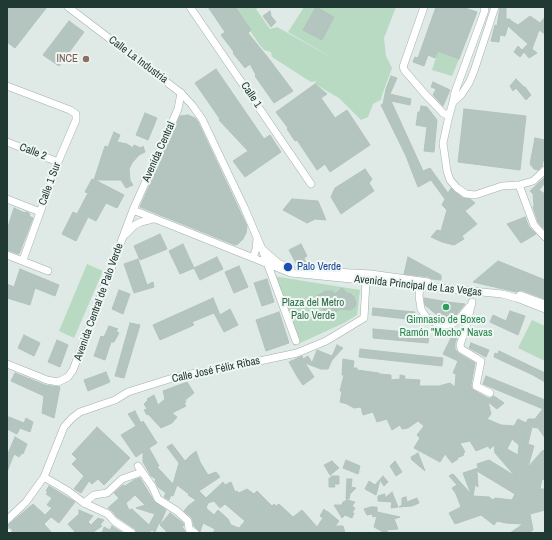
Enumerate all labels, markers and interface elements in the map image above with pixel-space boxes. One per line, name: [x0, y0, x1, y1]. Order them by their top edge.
street label: Calle La Industria: [106, 33, 170, 87]
place label: INCE: [56, 52, 78, 66]
marker: INCE: [81, 54, 91, 64]
street label: Calle 1: [238, 80, 264, 110]
street label: Avenida Central: [140, 120, 178, 184]
street label: Calle 2: [18, 141, 48, 163]
street label: Calle 1 Sur: [36, 161, 64, 207]
street label: Avenida Central de Palo Verde: [72, 242, 126, 362]
place label: Palo Verde: [297, 260, 341, 274]
marker: Palo Verde: [282, 261, 294, 273]
street label: Avenida Principal de Las Vegas: [354, 273, 482, 299]
park label: Plaza del Metro Palo Verde: [282, 296, 344, 322]
marker: Gimnasio de Boxeo Ramón "Mocho" Navas: [441, 302, 451, 312]
place label: Gimnasio de Boxeo Ramón "Mocho" Navas: [399, 313, 493, 339]
street label: Calle José Félix Ribas: [171, 354, 261, 386]

